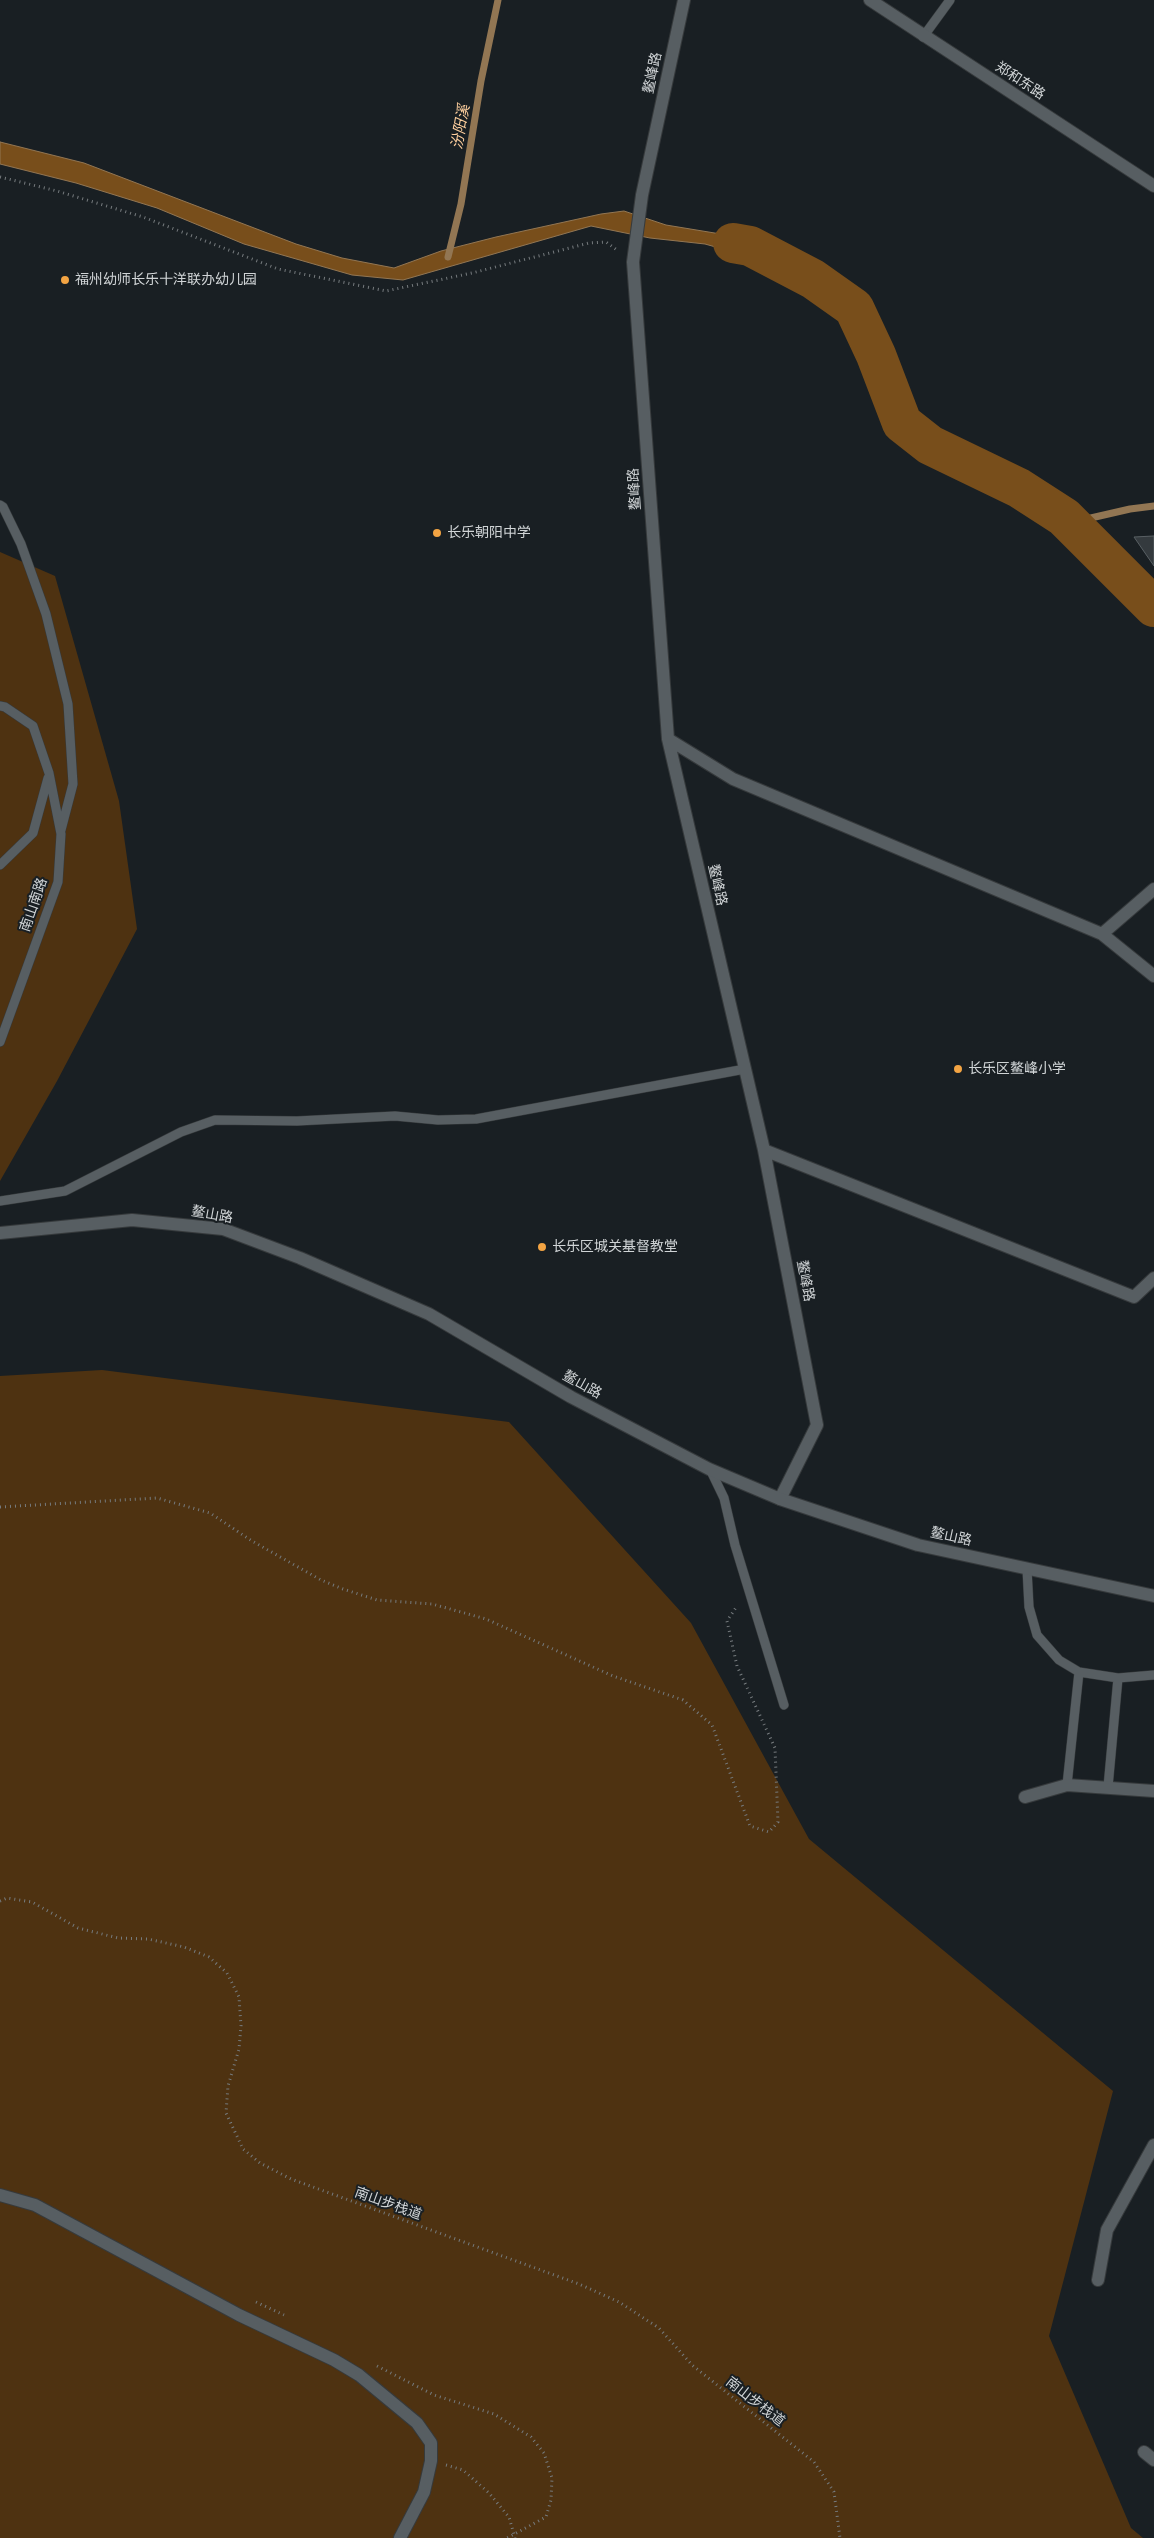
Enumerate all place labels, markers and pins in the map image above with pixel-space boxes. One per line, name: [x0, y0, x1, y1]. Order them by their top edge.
place label: 福州幼师长乐十洋联办幼儿园: [75, 272, 257, 288]
marker: 福州幼师长乐十洋联办幼儿园: [59, 274, 71, 286]
place label: 长乐朝阳中学: [447, 525, 531, 541]
marker: 长乐朝阳中学: [431, 527, 443, 539]
place label: 长乐区鳌峰小学: [968, 1061, 1066, 1077]
marker: 长乐区鳌峰小学: [952, 1063, 964, 1075]
place label: 长乐区城关基督教堂: [552, 1239, 678, 1255]
marker: 长乐区城关基督教堂: [536, 1241, 548, 1253]

